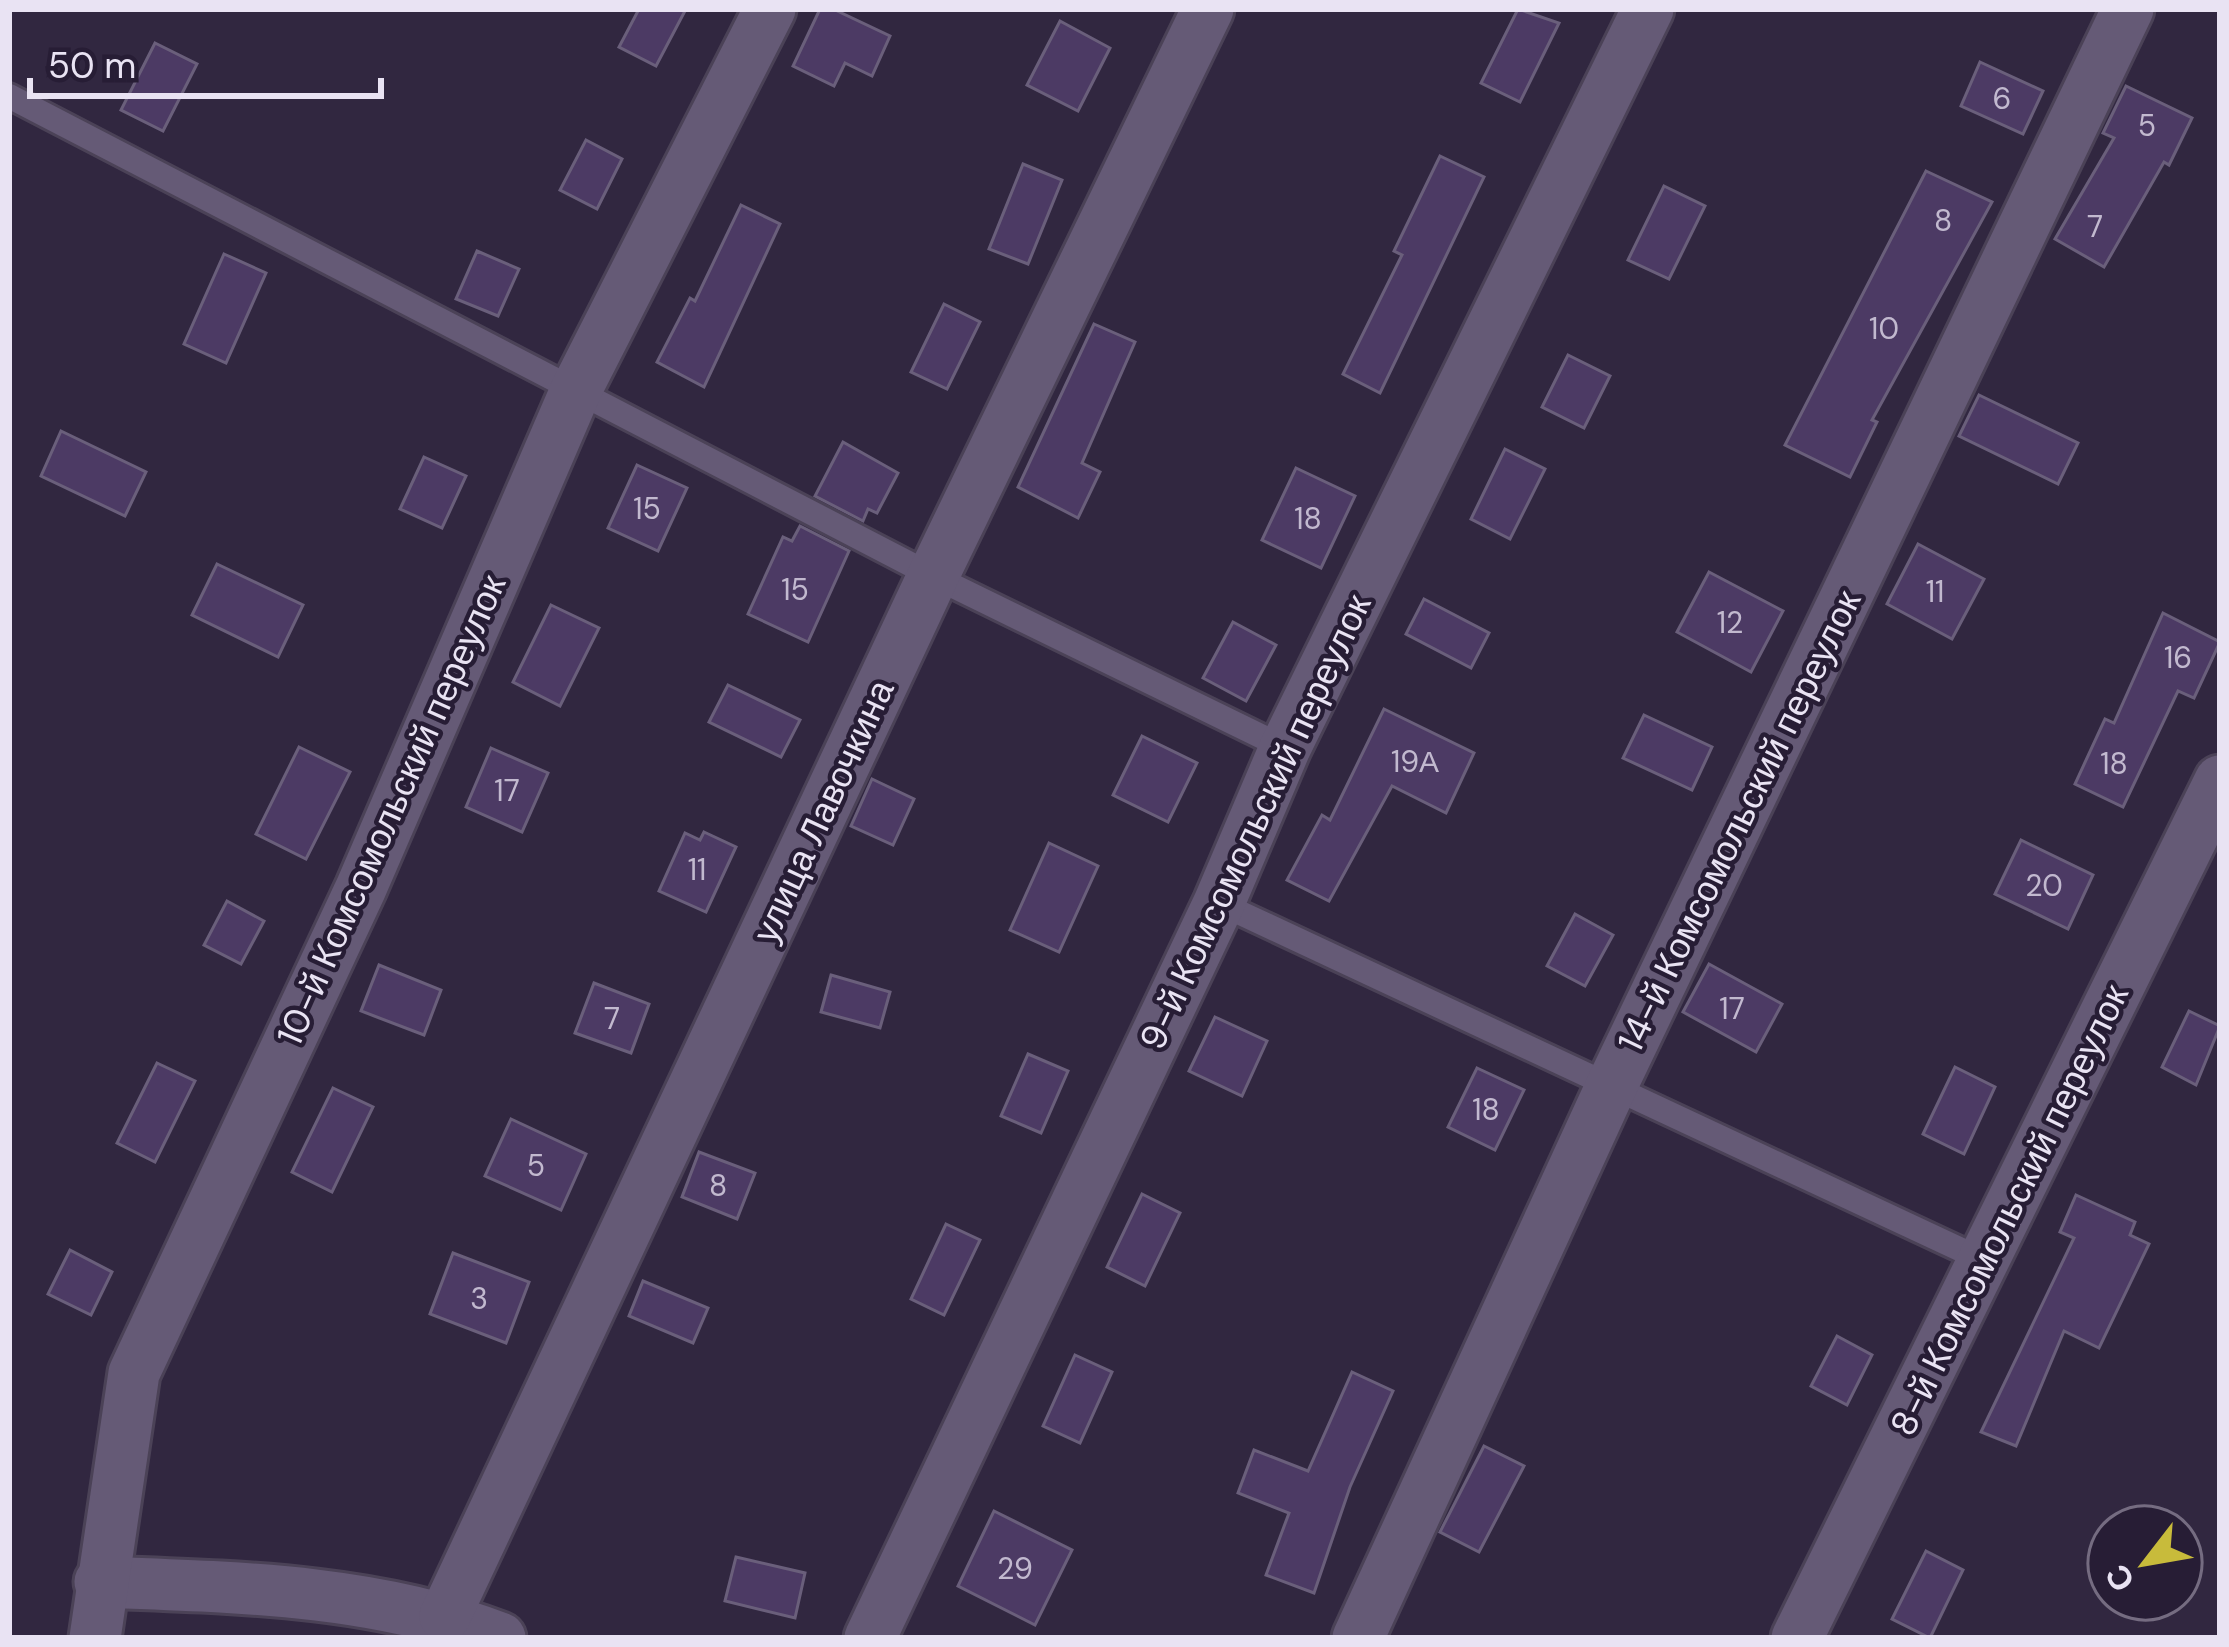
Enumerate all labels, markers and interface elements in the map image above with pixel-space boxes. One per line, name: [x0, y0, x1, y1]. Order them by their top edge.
scale bar: [30, 24, 381, 98]
text: 50 m: [48, 42, 136, 89]
house number: 6: [1993, 79, 2011, 118]
house number: 5: [2138, 106, 2156, 145]
house number: 8: [1934, 201, 1952, 240]
house number: 7: [2087, 207, 2103, 246]
house number: 10: [1869, 309, 1899, 348]
house number: 15: [633, 489, 661, 528]
house number: 18: [1294, 499, 1322, 538]
street label: 10-й Комсомольский переулок: [266, 567, 516, 1053]
house number: 15: [781, 570, 809, 609]
house number: 11: [1926, 572, 1944, 611]
street label: 14-й Комсомольский переулок: [1607, 583, 1871, 1059]
street label: 9-й Комсомольский переулок: [1129, 587, 1381, 1057]
house number: 12: [1717, 603, 1743, 642]
house number: 16: [2164, 638, 2192, 677]
street label: улица Лавочкина: [742, 671, 905, 950]
house number: 19А: [1391, 742, 1439, 781]
house number: 18: [2100, 744, 2128, 783]
house number: 17: [494, 771, 520, 810]
house number: 11: [688, 850, 706, 889]
house number: 20: [2025, 866, 2063, 905]
street label: 8-й Комсомольский переулок: [1879, 977, 2139, 1443]
house number: 17: [1719, 989, 1745, 1028]
house number: 7: [604, 999, 620, 1038]
house number: 18: [1472, 1090, 1500, 1129]
house number: 5: [527, 1146, 545, 1185]
house number: 8: [709, 1166, 727, 1205]
house number: 3: [470, 1279, 488, 1318]
north arrow: [2085, 1503, 2205, 1623]
house number: 29: [997, 1549, 1033, 1588]
text: С: [2095, 1557, 2144, 1599]

